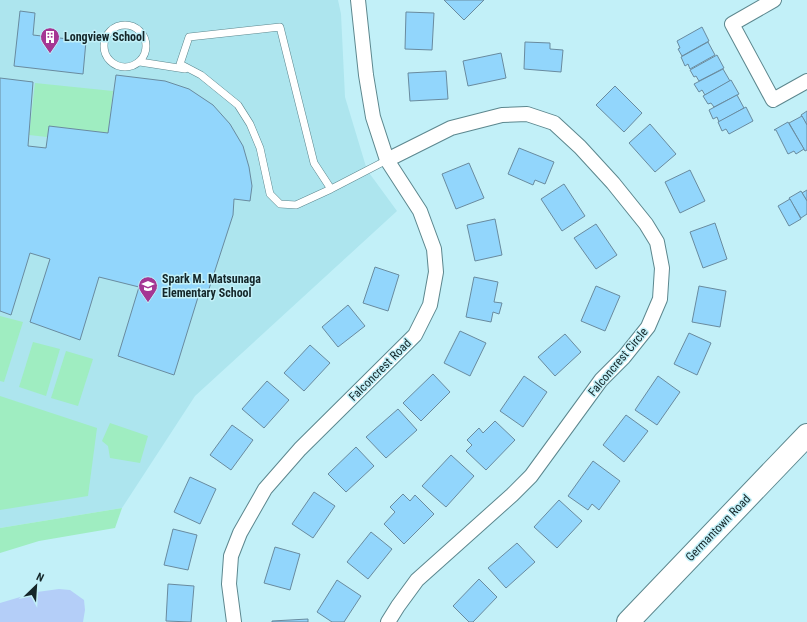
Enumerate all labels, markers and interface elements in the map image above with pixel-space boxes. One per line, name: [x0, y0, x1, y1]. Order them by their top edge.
building icon: Longview School: [39, 26, 61, 54]
place label: Longview School: [64, 30, 145, 44]
place label: Spark M. Matsunaga Elementary School: [162, 272, 261, 300]
school or university icon: Spark M. Matsunaga Elementary School: [137, 275, 159, 303]
street label: Falconcrest Circle: [585, 325, 651, 399]
street label: Falconcrest Road: [346, 336, 414, 404]
street label: Germantown Road: [683, 492, 753, 564]
north arrow: [16, 566, 56, 606]
text: N: [34, 570, 46, 585]

